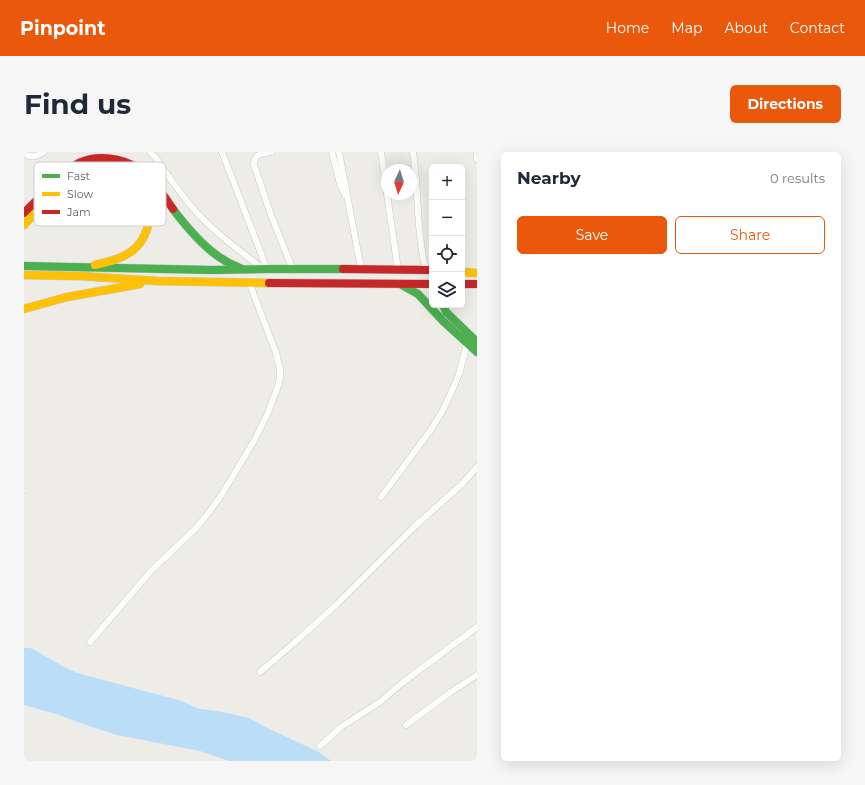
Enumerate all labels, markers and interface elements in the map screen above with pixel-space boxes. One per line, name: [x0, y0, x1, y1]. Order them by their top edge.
text: Pinpoint: [20, 17, 105, 40]
text: Home: [606, 19, 649, 37]
text: Map: [671, 19, 702, 37]
text: About: [724, 19, 768, 37]
text: Contact: [790, 19, 845, 37]
button: Directions: [730, 85, 841, 123]
text: Find us: [24, 87, 131, 121]
legend: [34, 162, 166, 226]
north arrow: [381, 164, 417, 200]
map controls: [429, 164, 465, 308]
button: +: [429, 164, 465, 200]
text: Nearby: [517, 168, 581, 188]
text: Fast: [67, 169, 91, 183]
text: 0 results: [770, 170, 825, 186]
text: Slow: [67, 187, 93, 201]
button: −: [429, 200, 465, 236]
text: Jam: [66, 205, 91, 219]
button: Save: [517, 216, 667, 254]
button: Share: [675, 216, 825, 254]
button: locate: [429, 236, 465, 272]
button: layers: [429, 272, 465, 308]

